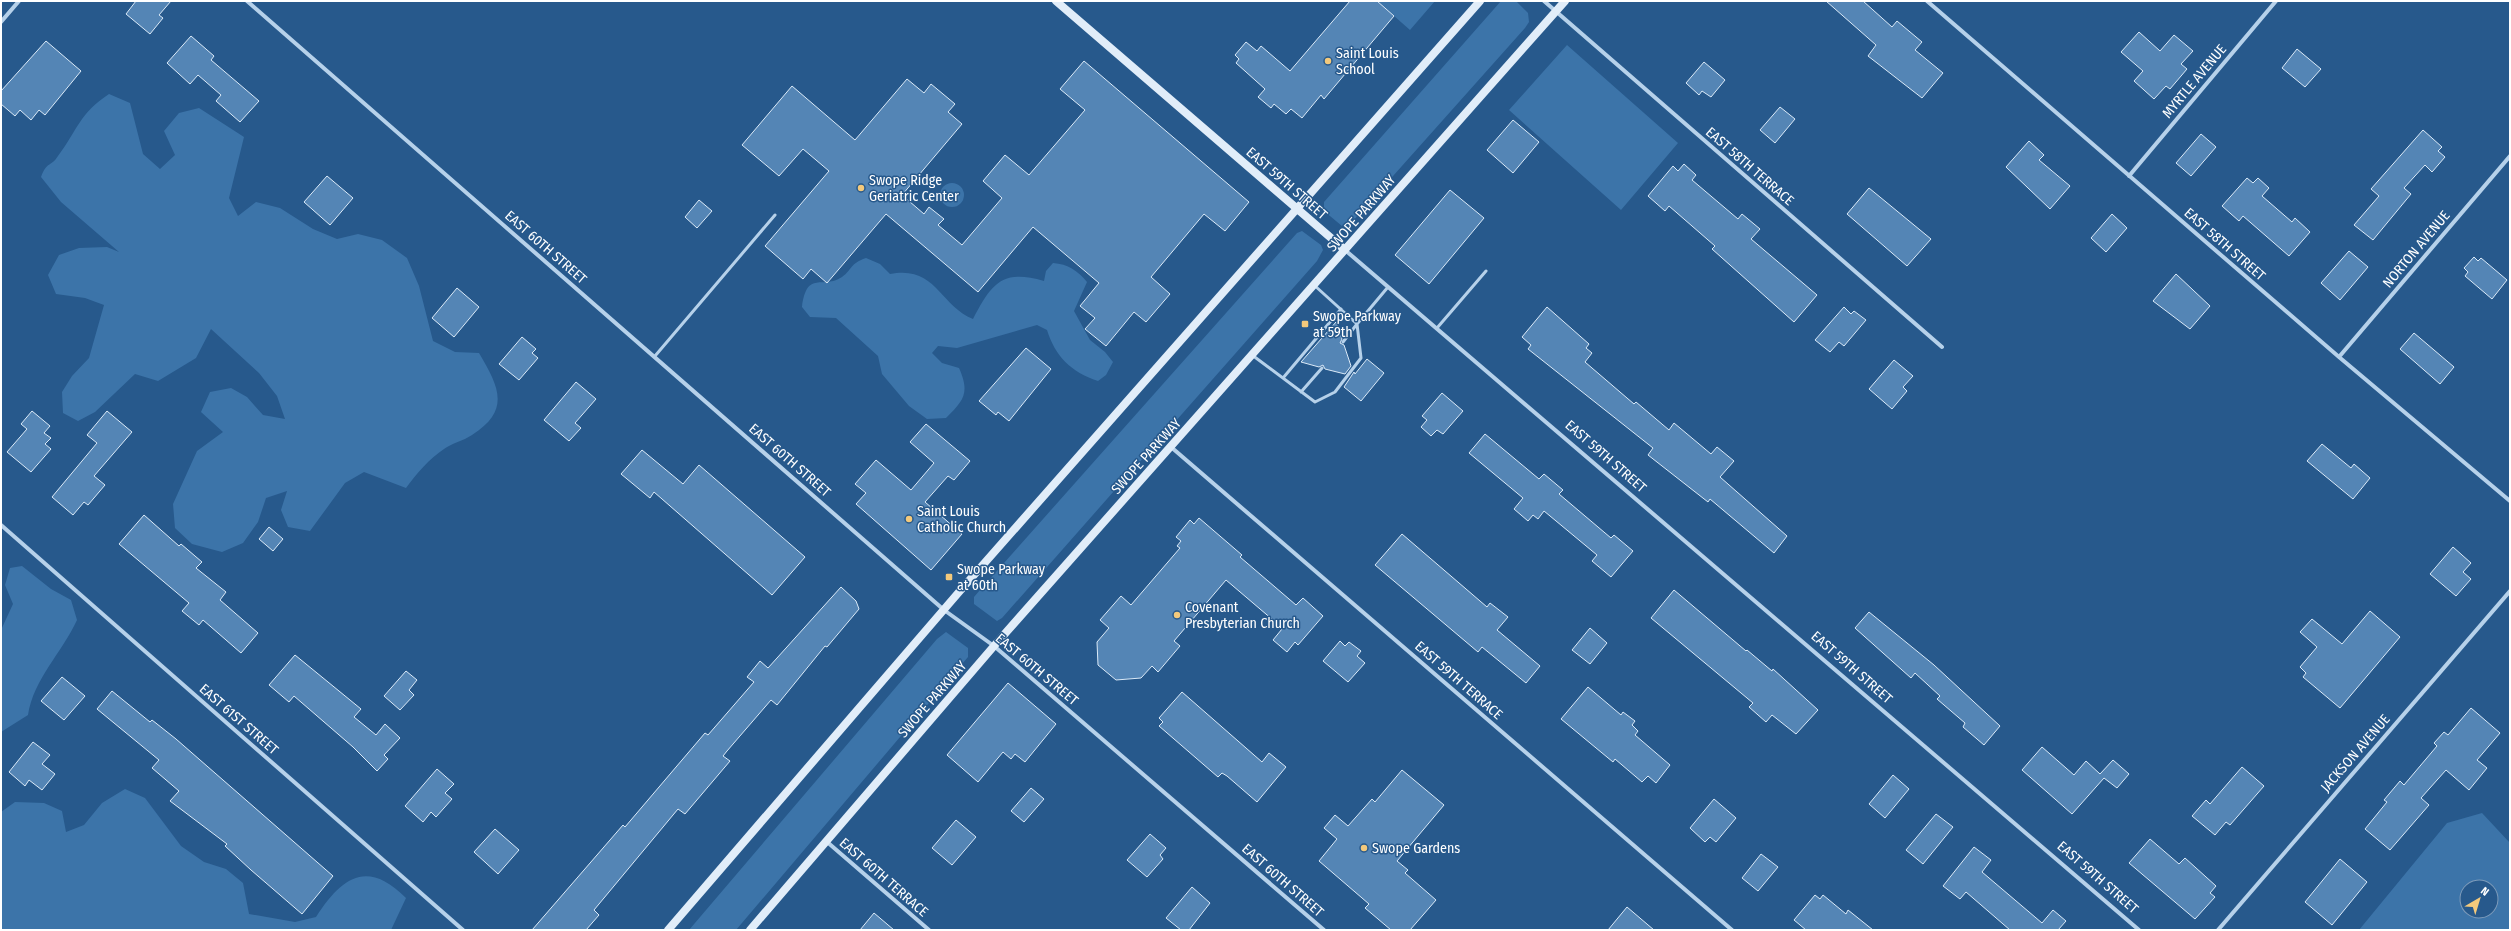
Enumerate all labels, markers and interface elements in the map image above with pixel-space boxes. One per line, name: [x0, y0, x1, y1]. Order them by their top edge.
street label: MYRTLE AVENUE: [2159, 41, 2230, 122]
place label: Saint Louis School: [1336, 45, 1399, 78]
marker: Saint Louis School: [1323, 56, 1333, 66]
street label: EAST 58TH TERRACE: [1702, 124, 1797, 209]
street label: EAST 59TH STREET: [1243, 144, 1331, 223]
street label: SWOPE PARKWAY: [1323, 171, 1399, 255]
place label: Swope Ridge Geriatric Center: [869, 172, 959, 205]
marker: Swope Ridge Geriatric Center: [856, 183, 866, 193]
street label: EAST 58TH STREET: [2181, 204, 2269, 285]
street label: EAST 60TH STREET: [501, 207, 590, 288]
street label: NORTON AVENUE: [2379, 207, 2454, 291]
place label: Swope Parkway at 59th: [1313, 308, 1402, 341]
marker: Swope Parkway at 59th: [1300, 319, 1310, 329]
street label: SWOPE PARKWAY: [1108, 415, 1185, 498]
street label: EAST 59TH STREET: [1562, 417, 1650, 496]
street label: EAST 60TH STREET: [745, 420, 834, 501]
place label: Saint Louis Catholic Church: [917, 503, 1006, 536]
marker: Saint Louis Catholic Church: [904, 514, 914, 524]
place label: Swope Parkway at 60th: [957, 561, 1046, 594]
marker: Swope Parkway at 60th: [944, 572, 954, 582]
place label: Covenant Presbyterian Church: [1185, 599, 1300, 632]
marker: Covenant Presbyterian Church: [1172, 610, 1182, 620]
street label: EAST 59TH STREET: [1808, 628, 1896, 707]
street label: EAST 60TH STREET: [992, 630, 1082, 709]
street label: EAST 59TH TERRACE: [1411, 638, 1506, 723]
street label: SWOPE PARKWAY: [894, 657, 970, 741]
street label: EAST 61ST STREET: [196, 681, 282, 759]
street label: JACKSON AVENUE: [2317, 711, 2394, 796]
street label: EAST 60TH TERRACE: [836, 834, 932, 921]
street label: EAST 59TH STREET: [2054, 838, 2142, 917]
street label: EAST 60TH STREET: [1238, 840, 1327, 921]
place label: Swope Gardens: [1372, 840, 1460, 857]
marker: Swope Gardens: [1359, 843, 1369, 853]
north arrow: [2459, 879, 2499, 919]
text: N: [2478, 884, 2491, 899]

